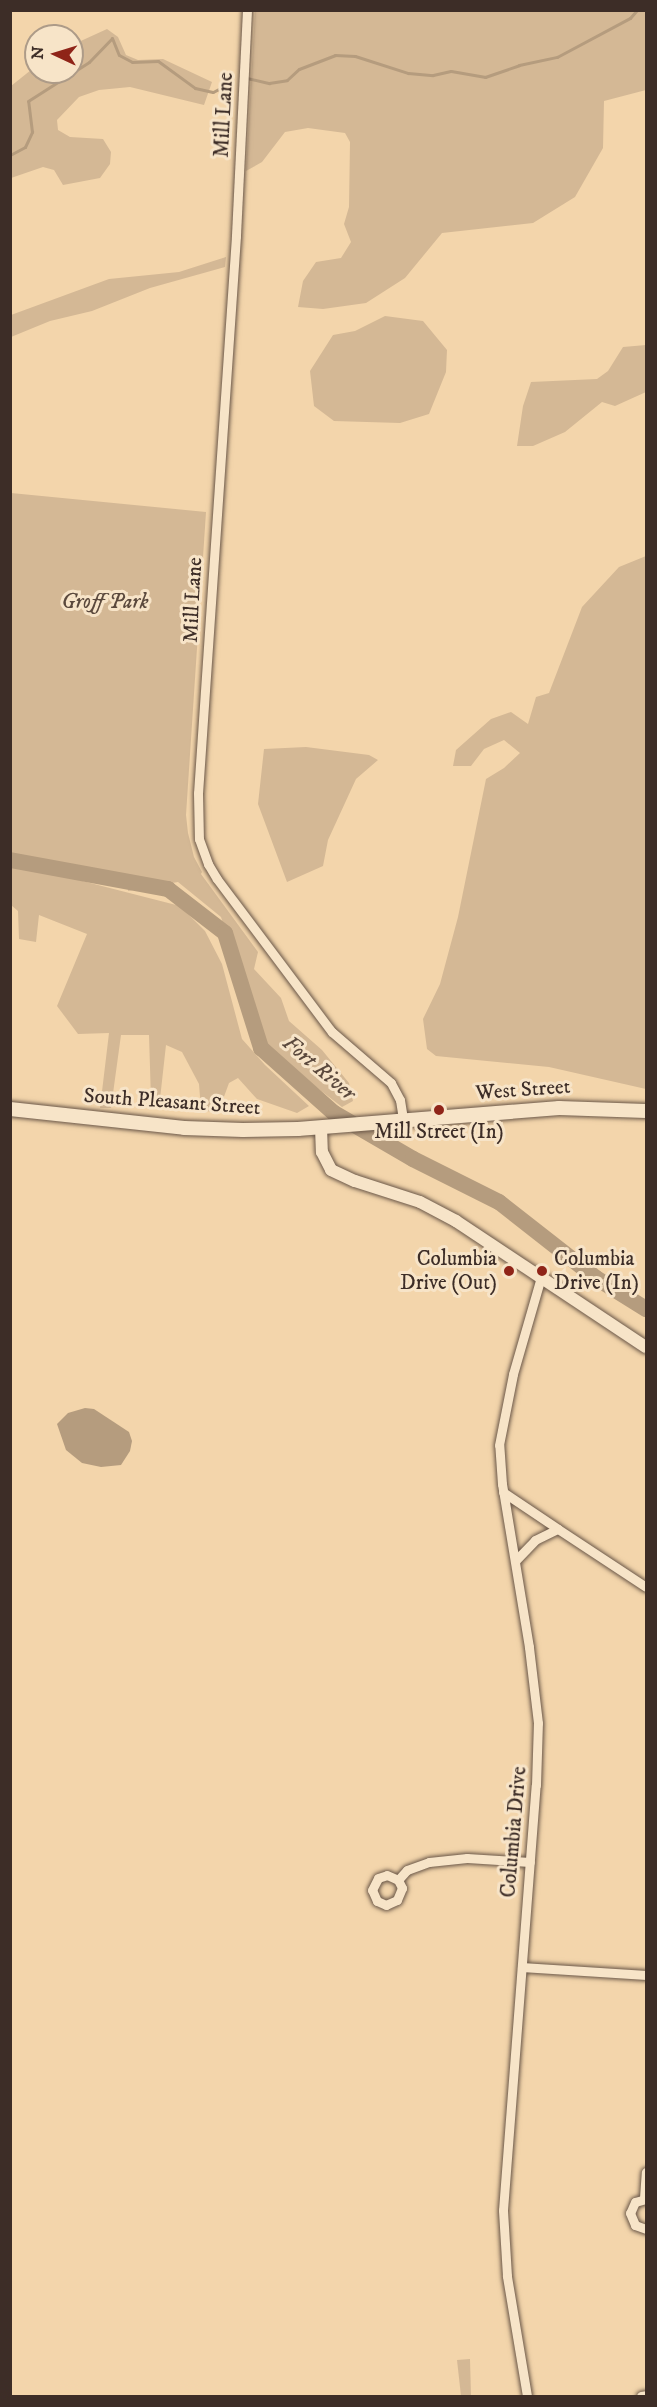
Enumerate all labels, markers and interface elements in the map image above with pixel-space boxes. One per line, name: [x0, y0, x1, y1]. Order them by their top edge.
north arrow: [24, 24, 84, 84]
text: N: [28, 46, 48, 60]
street label: Mill Lane: [209, 72, 239, 158]
street label: Mill Lane: [178, 557, 208, 643]
park label: Groff Park: [61, 589, 149, 615]
water label: Fort River: [277, 1030, 361, 1106]
street label: West Street: [475, 1074, 571, 1106]
street label: South Pleasant Street: [83, 1083, 261, 1121]
marker: Mill Street (In): [432, 1103, 446, 1117]
place label: Mill Street (In): [374, 1119, 504, 1145]
place label: Columbia Drive (Out): [400, 1246, 497, 1296]
place label: Columbia Drive (In): [554, 1246, 639, 1296]
marker: Columbia Drive (Out): [502, 1264, 516, 1278]
marker: Columbia Drive (In): [535, 1264, 549, 1278]
street label: Columbia Drive: [496, 1765, 532, 1899]

